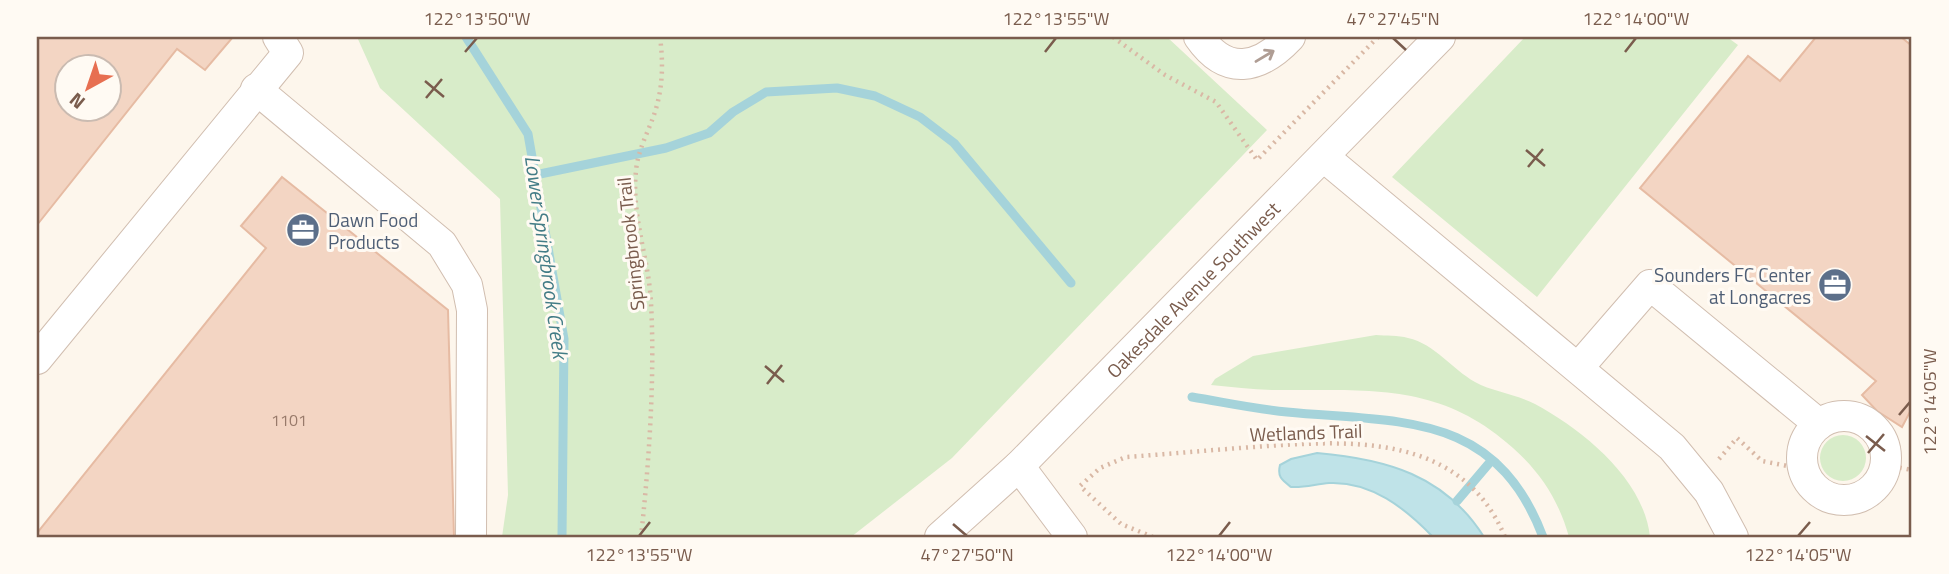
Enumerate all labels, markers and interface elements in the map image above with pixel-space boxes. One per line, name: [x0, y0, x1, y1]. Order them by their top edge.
text: 122°13'50"W: [423, 5, 531, 32]
text: 122°13'55"W: [1002, 5, 1110, 32]
text: 47°27'45"N: [1346, 5, 1440, 32]
text: 122°14'00"W: [1582, 5, 1690, 32]
one-way arrow: [1255, 49, 1275, 63]
north arrow: [52, 52, 122, 122]
text: N: [62, 86, 91, 117]
water label: Lower Springbrook Creek: [517, 153, 577, 363]
street label: Springbrook Trail: [609, 176, 651, 312]
street label: Oakesdale Avenue Southwest: [1099, 194, 1286, 384]
place label: Dawn Food Products: [328, 205, 418, 256]
office icon: Dawn Food Products: [284, 211, 322, 249]
place label: Sounders FC Center at Longacres: [1654, 260, 1811, 311]
office icon: Sounders FC Center at Longacres: [1816, 266, 1854, 304]
text: 122°14'05"W: [1916, 348, 1943, 456]
house number: 1101: [271, 408, 307, 432]
street label: Wetlands Trail: [1249, 416, 1363, 448]
text: 122°13'55"W: [585, 541, 693, 568]
text: 47°27'50"N: [920, 541, 1014, 568]
text: 122°14'00"W: [1165, 541, 1273, 568]
text: 122°14'05"W: [1744, 541, 1852, 568]

